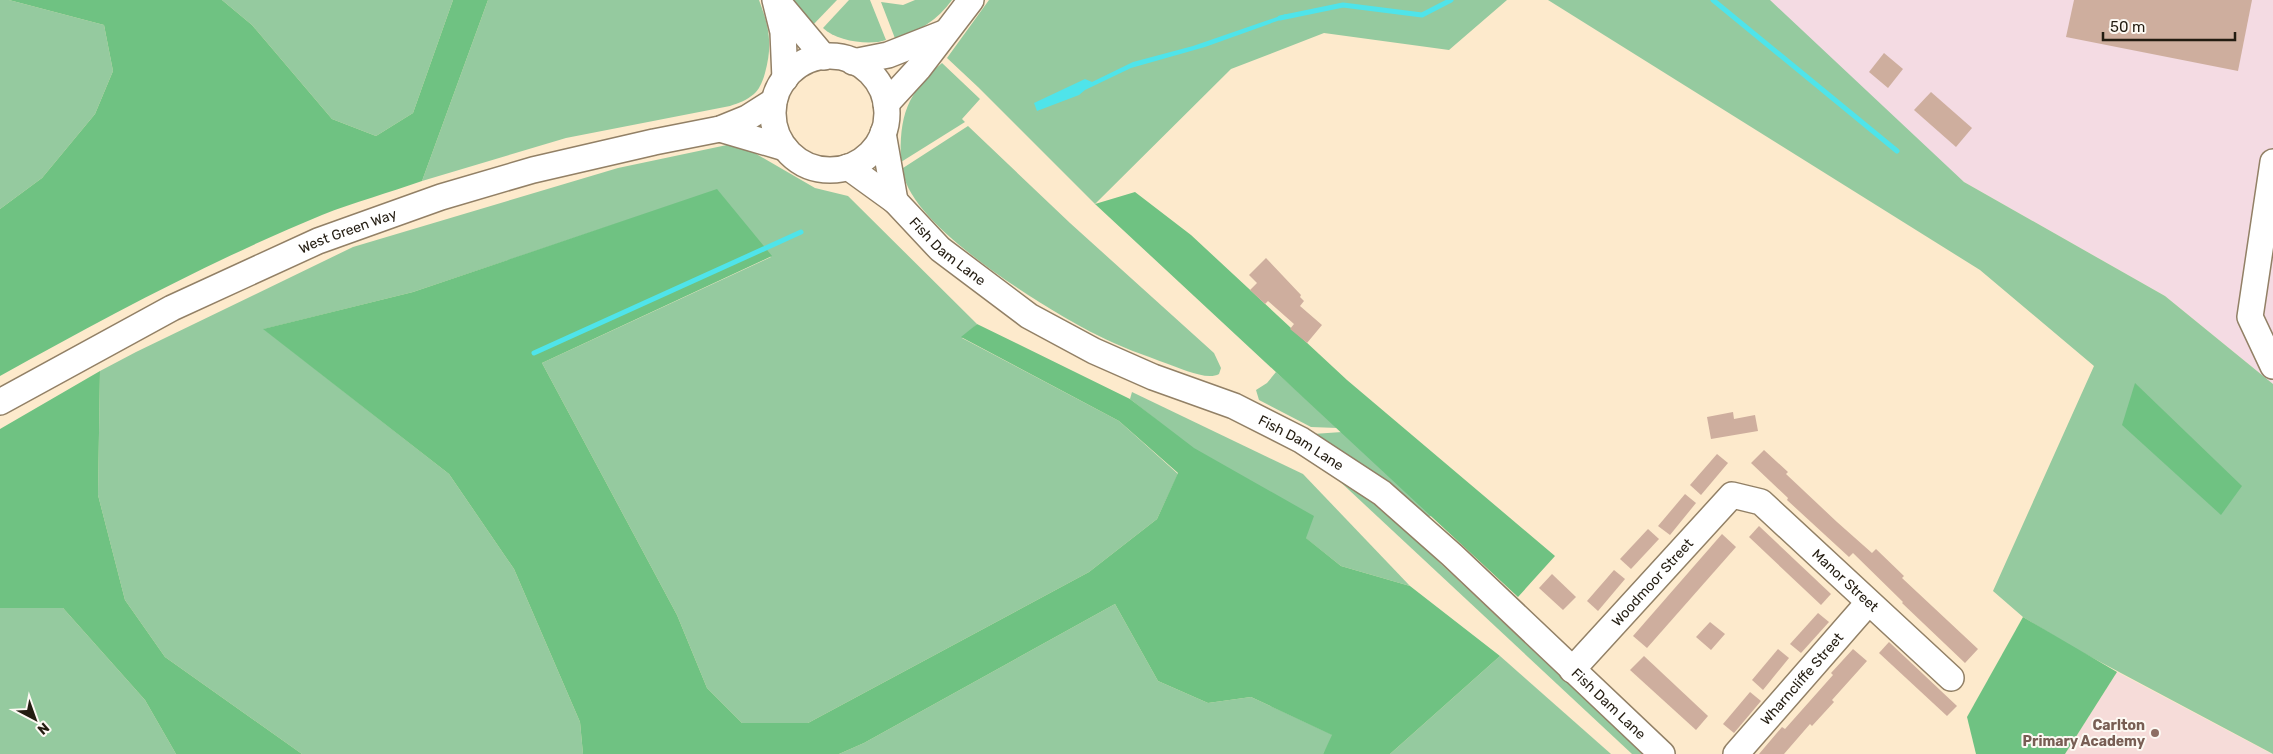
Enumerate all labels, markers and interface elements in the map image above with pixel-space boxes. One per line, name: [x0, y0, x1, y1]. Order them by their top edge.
scale bar: [2103, 10, 2236, 42]
text: 50 m: [2110, 18, 2145, 36]
street label: West Green Way: [296, 205, 399, 258]
street label: Fish Dam Lane: [906, 214, 989, 289]
street label: Fish Dam Lane: [1255, 412, 1347, 475]
street label: Woodmoor Street: [1608, 535, 1697, 630]
street label: Manor Street: [1808, 546, 1882, 616]
street label: Wharncliffe Street: [1757, 629, 1847, 729]
street label: Fish Dam Lane: [1568, 665, 1649, 743]
north arrow: [10, 694, 60, 744]
place label: Carlton Primary Academy: [2023, 717, 2146, 750]
text: N: [34, 719, 53, 738]
marker: Carlton Primary Academy: [2149, 727, 2161, 739]

